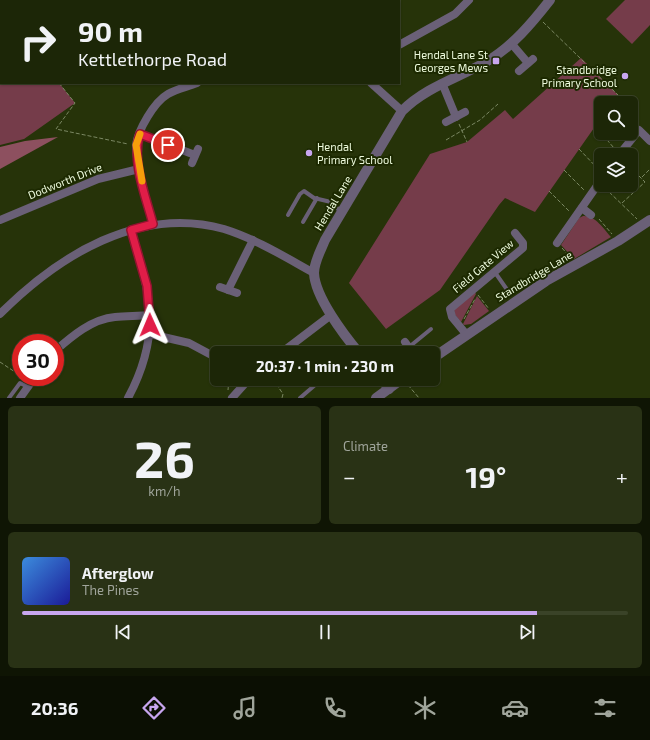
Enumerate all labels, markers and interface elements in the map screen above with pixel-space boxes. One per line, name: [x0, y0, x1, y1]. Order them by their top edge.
text: 90 m: [78, 14, 143, 48]
icon: right: [12, 16, 64, 68]
text: Kettlethorpe Road: [78, 48, 227, 70]
place label: Hendal Lane St Georges Mews: [414, 48, 488, 74]
marker: Hendal Lane St Georges Mews: [491, 56, 501, 66]
place label: Standbridge Primary School: [542, 63, 618, 89]
marker: Standbridge Primary School: [620, 71, 630, 81]
map controls: [594, 96, 638, 192]
button: search: [594, 96, 638, 140]
pin: [151, 128, 185, 162]
icon: arrive: [157, 134, 179, 156]
place label: Hendal Primary School: [317, 140, 393, 166]
marker: Hendal Primary School: [304, 148, 314, 158]
button: layers: [594, 148, 638, 192]
street label: Dodworth Drive: [26, 160, 104, 201]
street label: Hendal Lane: [311, 173, 354, 232]
street label: Field Gate View: [449, 236, 516, 295]
street label: Standbridge Lane: [493, 248, 575, 304]
position arrow: [129, 304, 171, 346]
speed limit sign: 30: [12, 334, 64, 386]
text: 20:37 · 1 min · 230 m: [256, 357, 394, 375]
text: 26: [134, 426, 195, 488]
text: Climate: [343, 438, 388, 454]
text: 19°: [465, 458, 506, 494]
text: −: [343, 463, 356, 489]
text: +: [616, 463, 628, 489]
text: km/h: [148, 483, 181, 499]
text: Afterglow: [82, 564, 154, 582]
text: The Pines: [82, 582, 139, 598]
icon: previous: [112, 621, 134, 643]
icon: pause: [314, 621, 336, 643]
icon: next: [516, 621, 538, 643]
icon: directions: [140, 694, 168, 722]
icon: music: [231, 694, 259, 722]
icon: phone: [321, 694, 349, 722]
icon: climate: [411, 694, 439, 722]
icon: car: [501, 694, 529, 722]
icon: filters: [591, 694, 619, 722]
text: 20:36: [31, 697, 78, 719]

